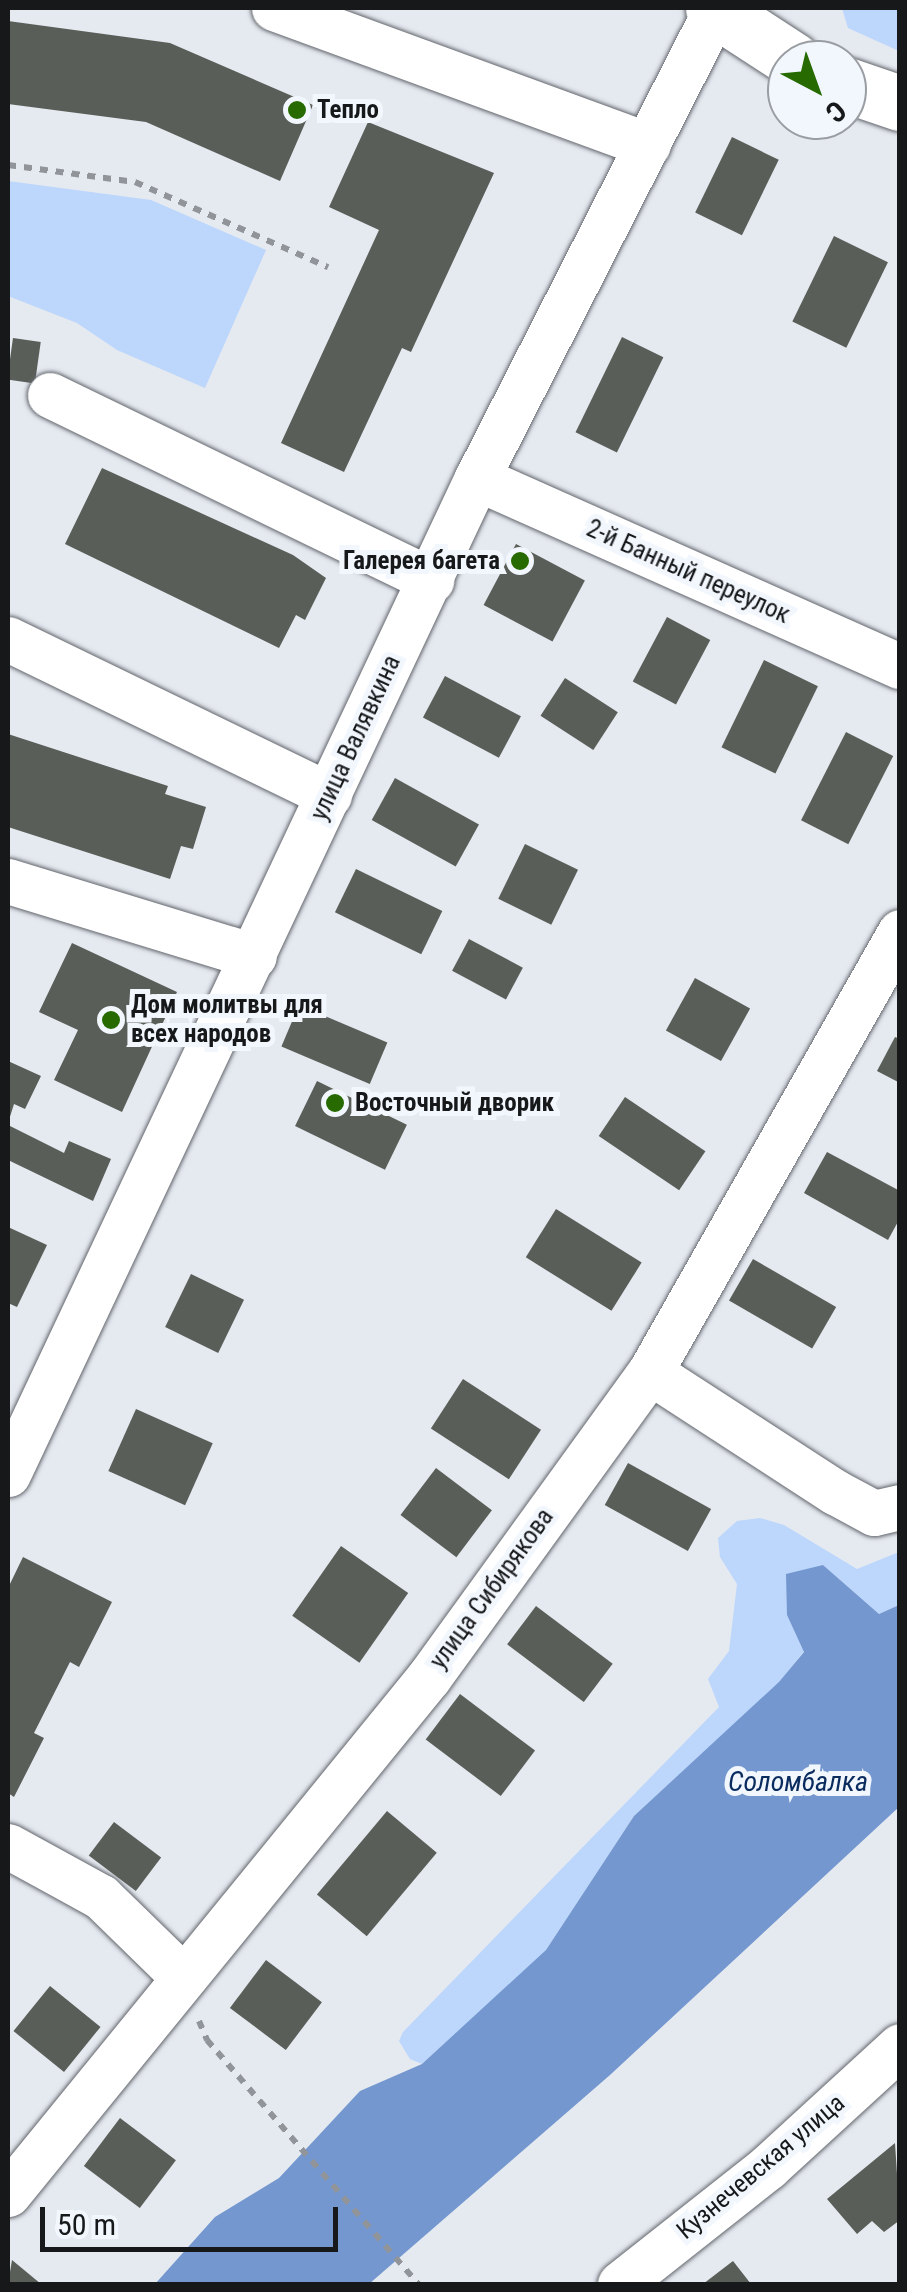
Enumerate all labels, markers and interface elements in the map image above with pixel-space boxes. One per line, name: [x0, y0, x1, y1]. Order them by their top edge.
north arrow: [767, 40, 867, 140]
text: С: [819, 94, 853, 129]
place label: Тепло: [317, 95, 379, 125]
marker: Тепло: [286, 99, 308, 121]
street label: 2-й Банный переулок: [582, 514, 794, 630]
place label: Галерея багета: [343, 546, 500, 576]
marker: Галерея багета: [509, 550, 531, 572]
street label: улица Валявкина: [305, 651, 407, 825]
place label: Дом молитвы для всех народов: [131, 991, 323, 1050]
marker: Дом молитвы для всех народов: [100, 1009, 122, 1031]
place label: Восточный дворик: [355, 1088, 554, 1118]
marker: Восточный дворик: [324, 1092, 346, 1114]
street label: улица Сибирякова: [424, 1503, 560, 1675]
water label: Соломбалка: [728, 1765, 868, 1799]
street label: Кузнечевская улица: [671, 2088, 851, 2246]
scale bar: [45, 2187, 342, 2249]
text: 50 m: [57, 2207, 116, 2242]

